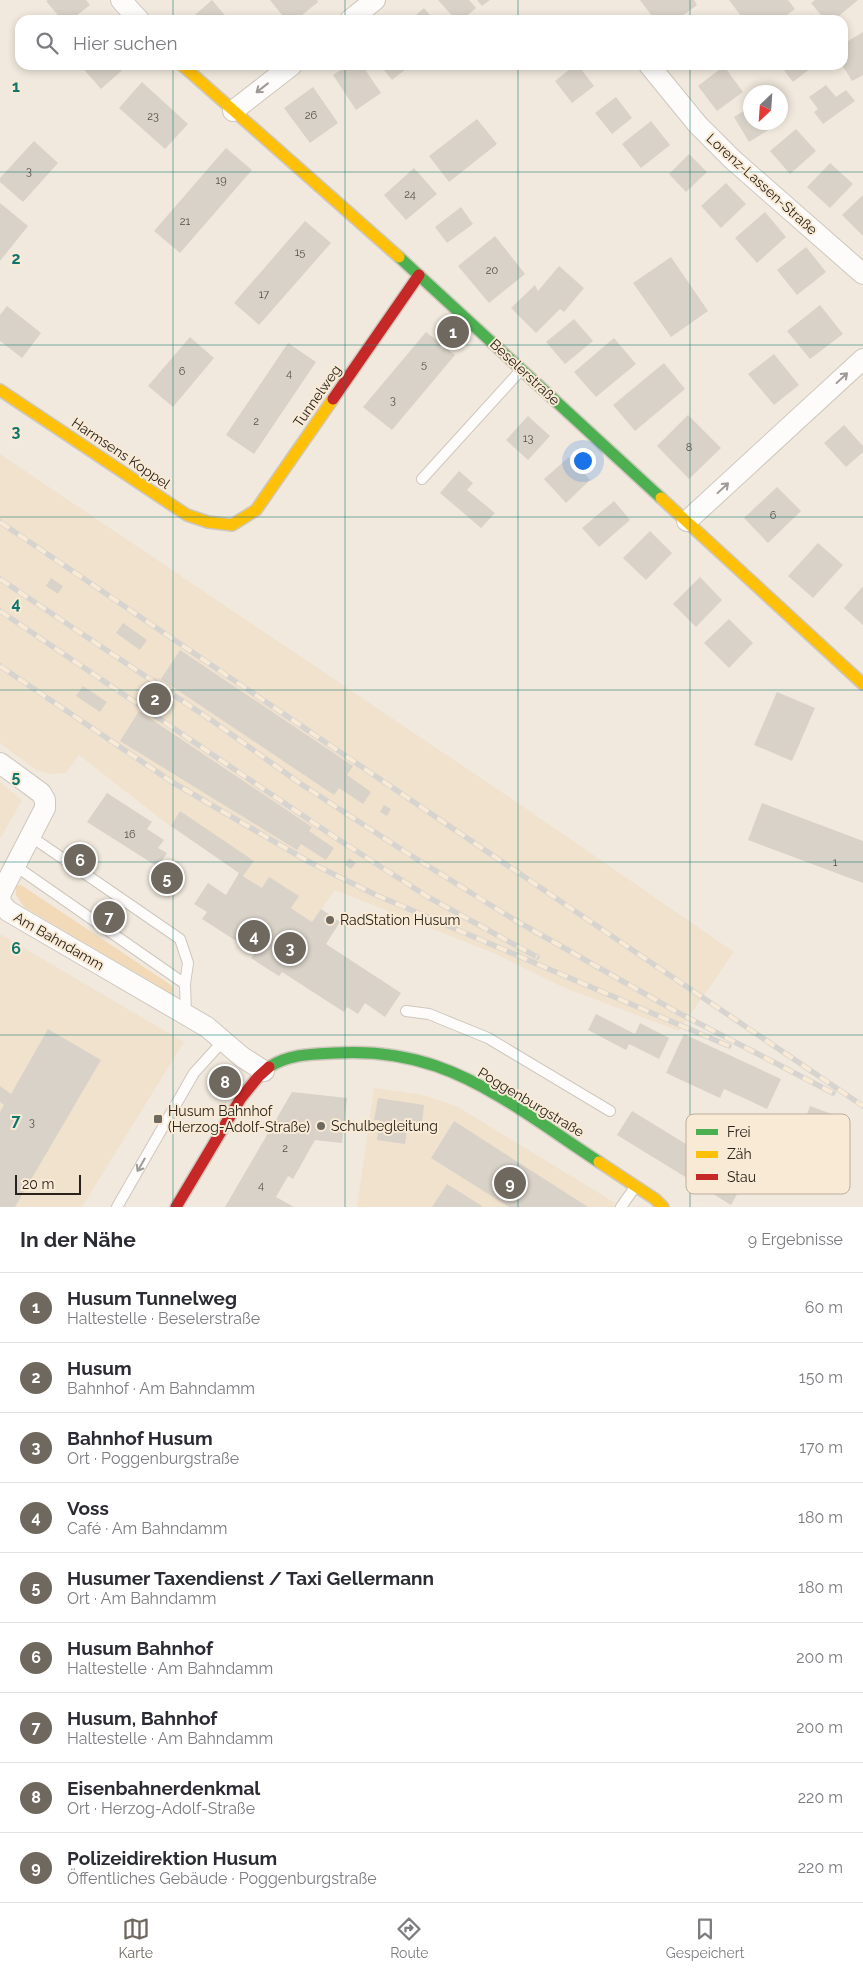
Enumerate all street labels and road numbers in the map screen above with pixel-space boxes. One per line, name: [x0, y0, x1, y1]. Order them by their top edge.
street label: Lorenz-Lassen-Straße: [703, 130, 821, 238]
street label: Beselerstraße: [487, 336, 563, 408]
street label: Tunnelweg: [290, 362, 344, 430]
street label: Harmsens Koppel: [69, 414, 173, 492]
street label: Am Bahndamm: [11, 909, 107, 973]
street label: Poggenburgstraße: [475, 1064, 587, 1140]

